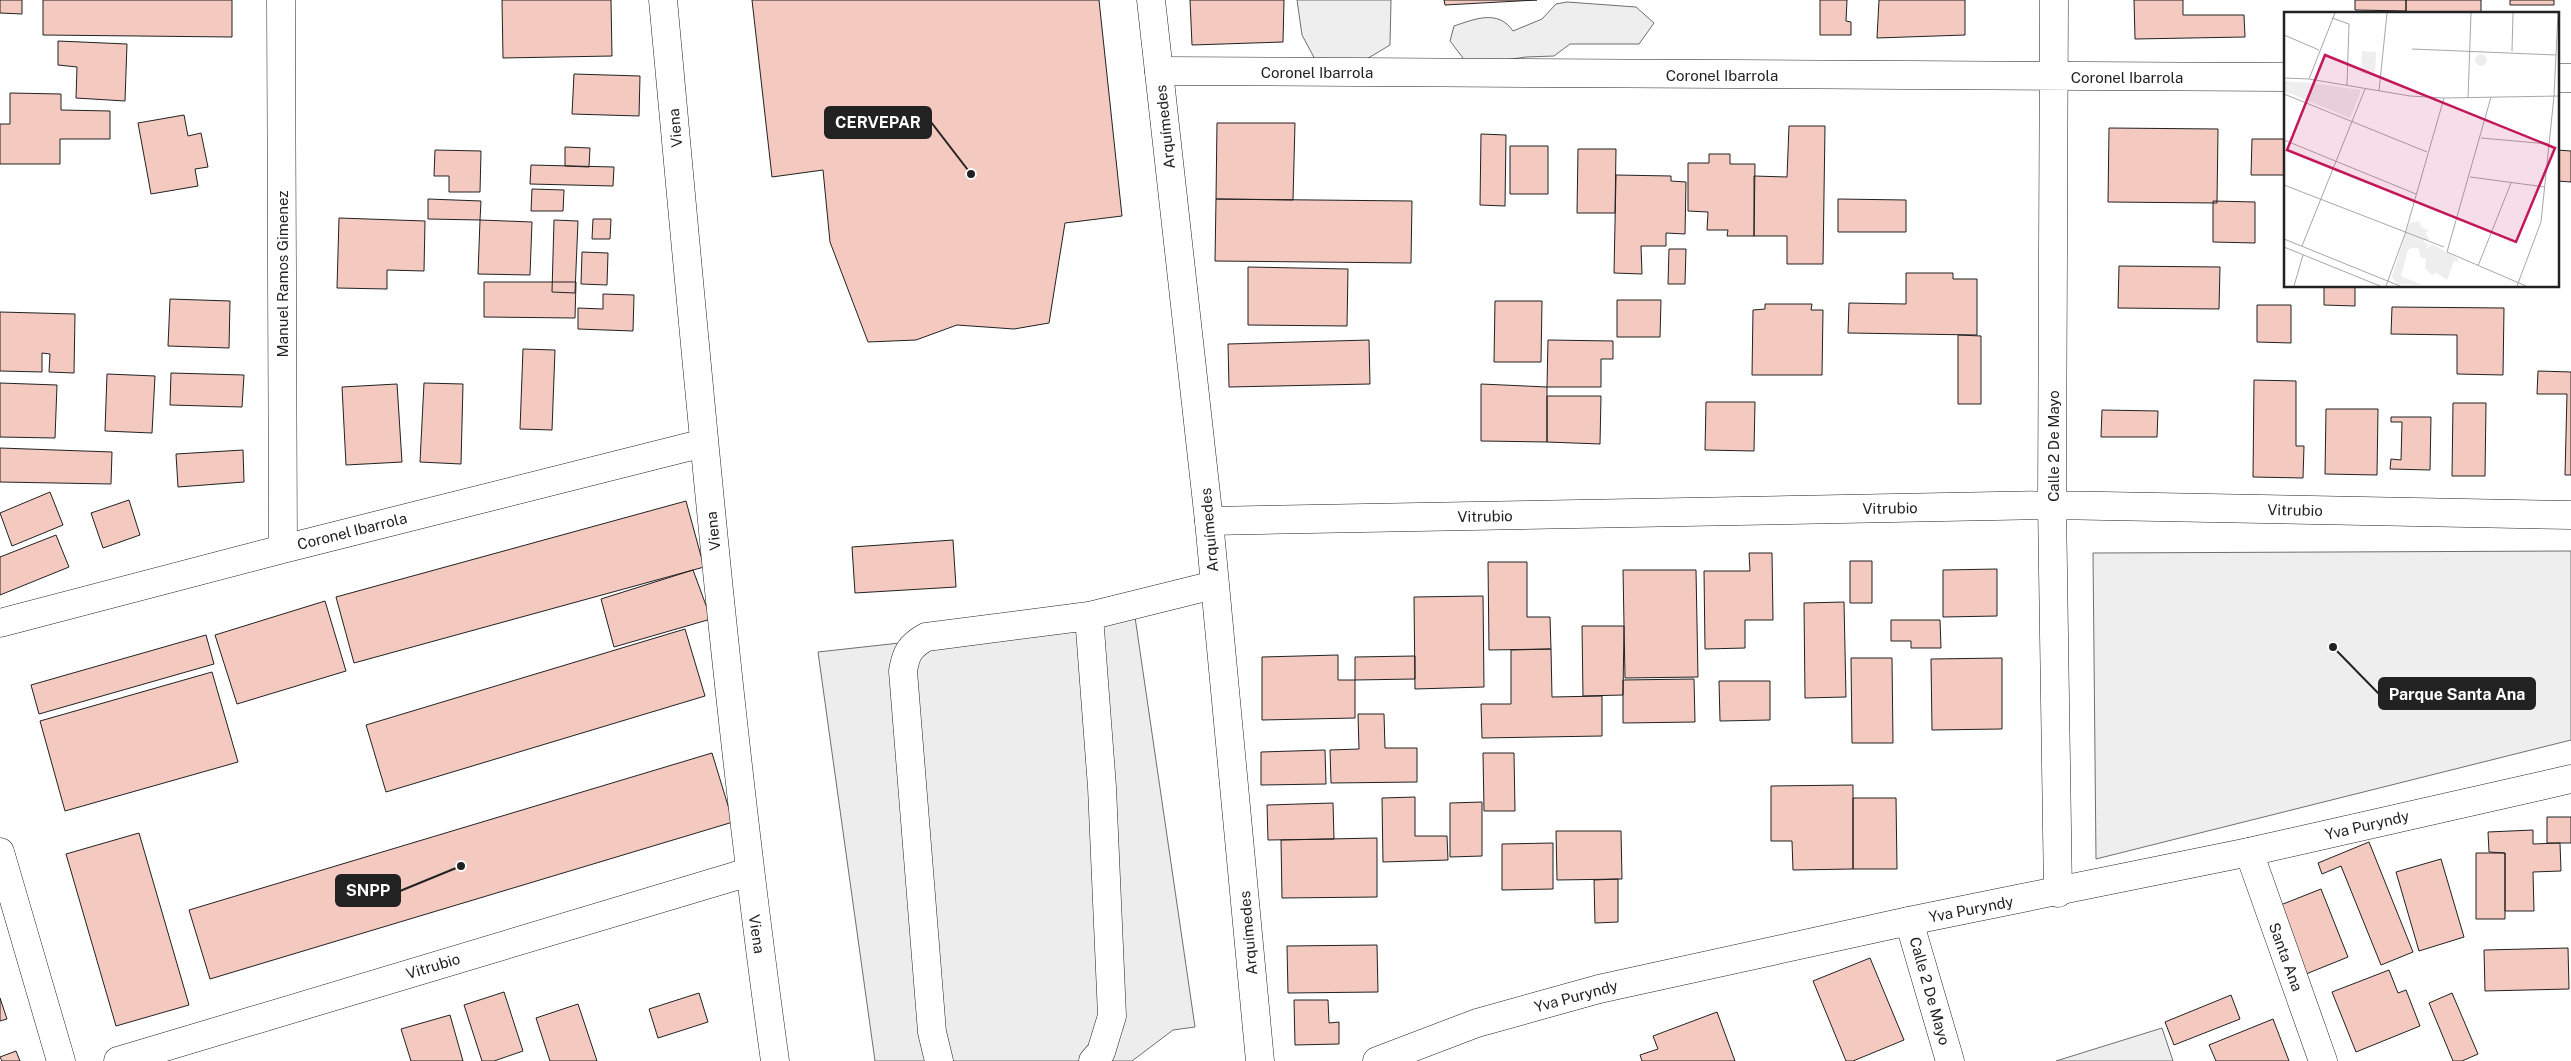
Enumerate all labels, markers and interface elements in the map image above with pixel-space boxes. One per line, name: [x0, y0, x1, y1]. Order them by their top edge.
inset map: [2284, 12, 2558, 288]
street label: Coronel Ibarrola: [1261, 64, 1373, 81]
street label: Coronel Ibarrola: [1666, 67, 1778, 84]
street label: Coronel Ibarrola: [2071, 69, 2183, 86]
street label: Arquímedes: [1152, 84, 1178, 170]
callout: CERVEPAR: [825, 107, 931, 138]
street label: Viena: [665, 108, 685, 148]
text: CERVEPAR: [835, 113, 921, 132]
street label: Manuel Ramos Gimenez: [274, 191, 291, 357]
street label: Calle 2 De Mayo: [2045, 390, 2062, 502]
street label: Arquímedes: [1197, 487, 1221, 573]
street label: Vitrubio: [1862, 499, 1918, 517]
street label: Vitrubio: [2267, 501, 2323, 519]
street label: Vitrubio: [1457, 507, 1513, 525]
street label: Coronel Ibarrola: [295, 509, 409, 553]
street label: Viena: [702, 511, 724, 551]
callout: Parque Santa Ana: [2379, 678, 2535, 709]
text: Parque Santa Ana: [2389, 685, 2525, 704]
street label: Yva Puryndy: [2323, 807, 2411, 843]
callout: SNPP: [336, 875, 400, 906]
text: SNPP: [346, 881, 390, 900]
street label: Arquímedes: [1236, 890, 1260, 976]
street label: Yva Puryndy: [1927, 892, 2015, 926]
street label: Viena: [746, 913, 768, 955]
street label: Santa Ana: [2266, 920, 2306, 994]
street label: Calle 2 De Mayo: [1906, 935, 1954, 1047]
street label: Vitrubio: [404, 950, 462, 982]
street label: Yva Puryndy: [1532, 977, 1620, 1015]

